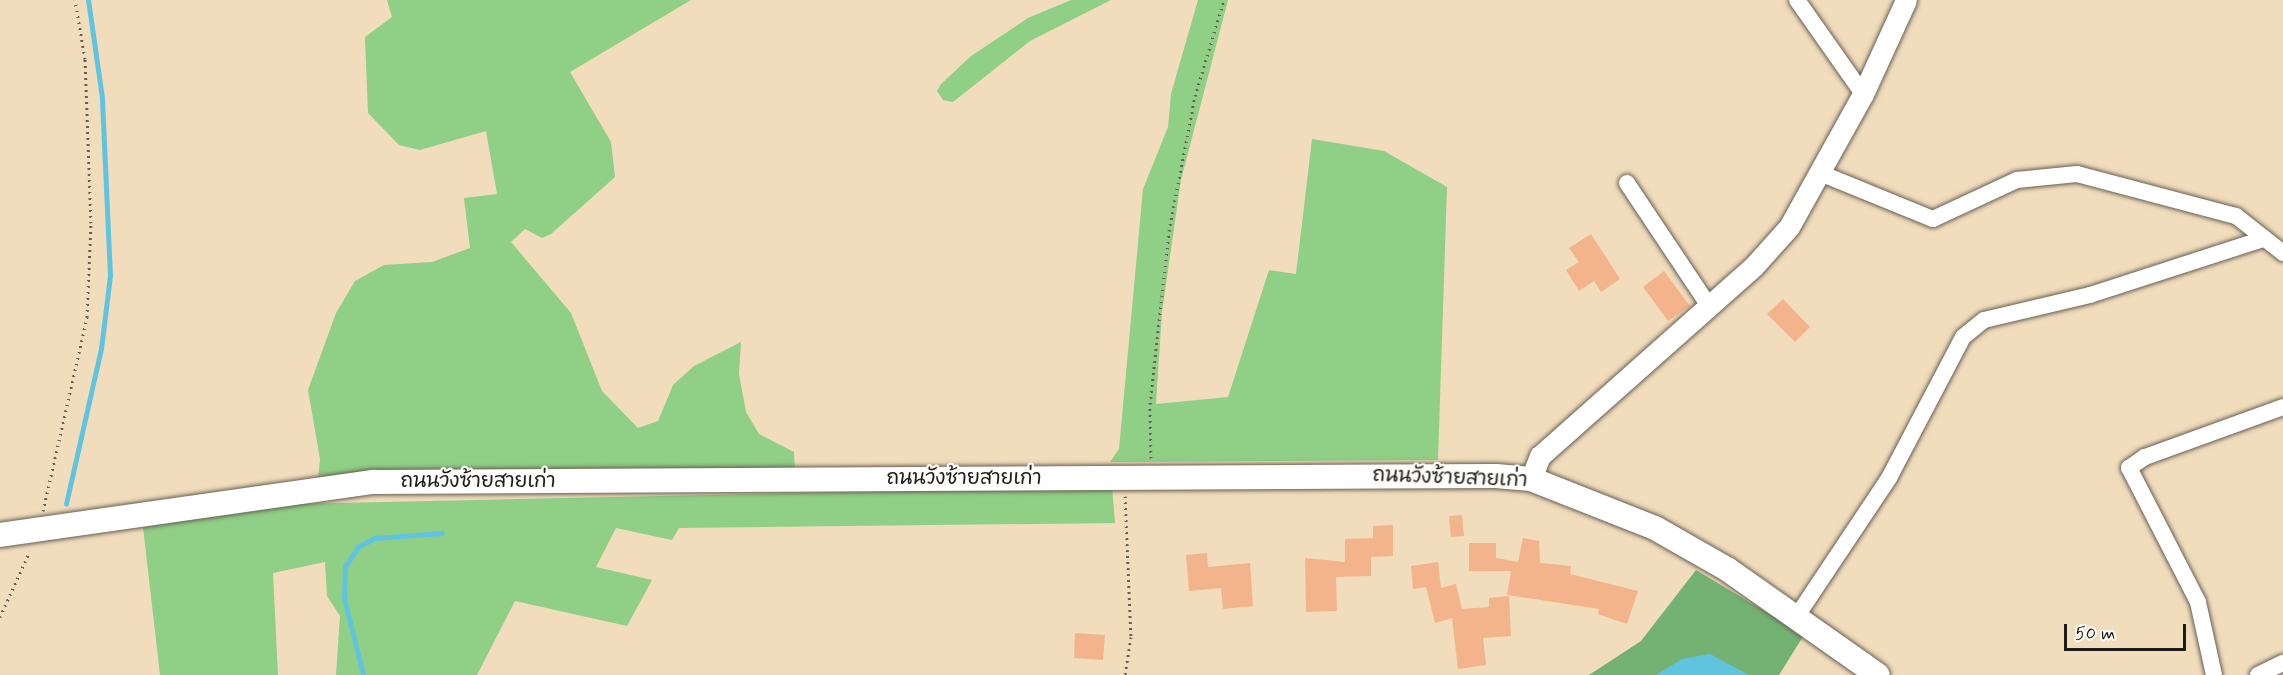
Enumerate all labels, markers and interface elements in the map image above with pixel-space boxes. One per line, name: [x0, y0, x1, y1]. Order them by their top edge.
street label: ถนนวังซ้ายสายเก่า: [1372, 463, 1528, 493]
street label: ถนนวังซ้ายสายเก่า: [886, 466, 1042, 490]
street label: ถนนวังซ้ายสายเก่า: [400, 469, 556, 493]
scale bar: [2067, 612, 2188, 650]
text: 50 m: [2075, 622, 2115, 646]

